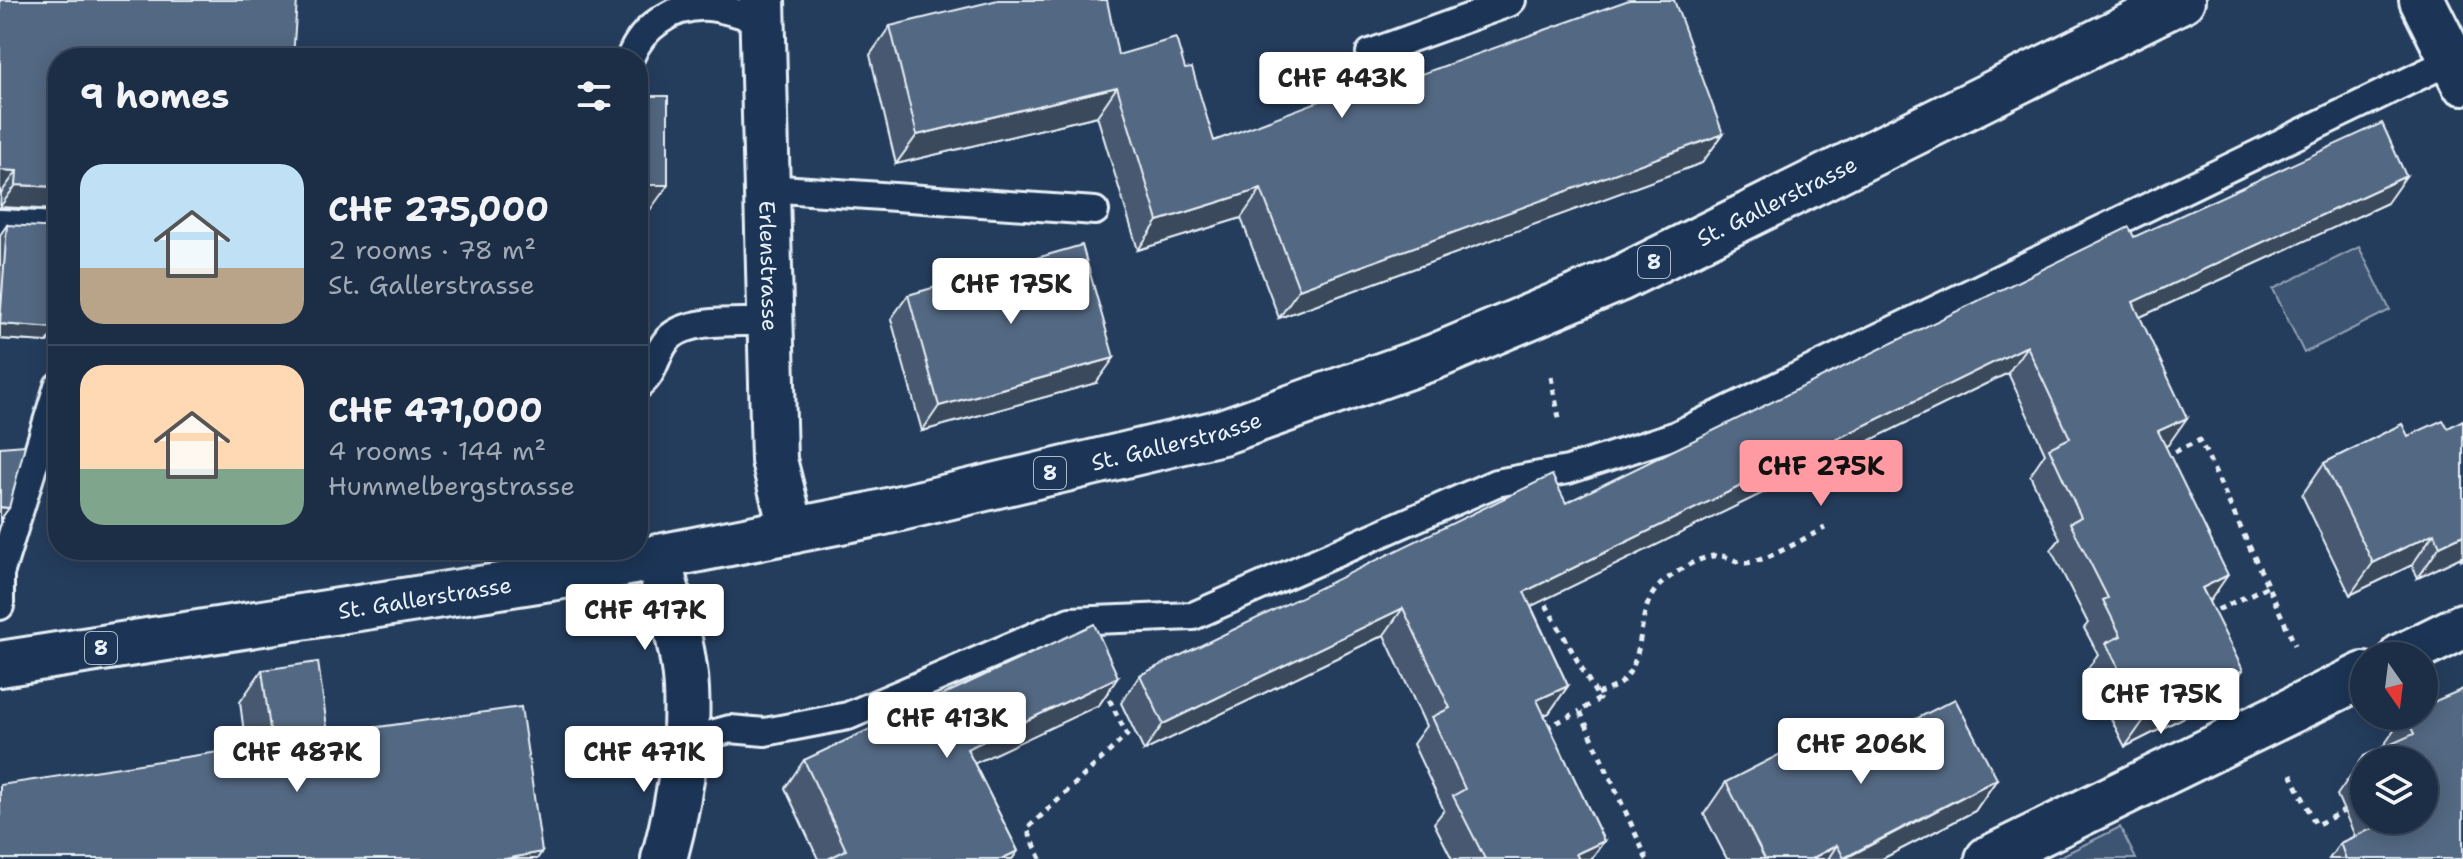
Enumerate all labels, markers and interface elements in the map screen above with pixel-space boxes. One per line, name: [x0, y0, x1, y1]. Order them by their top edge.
pin: CHF 443K: [1259, 52, 1425, 120]
text: CHF 443K: [1277, 60, 1407, 95]
text: 9 homes: [80, 73, 229, 119]
icon: filters: [572, 74, 616, 118]
street label: St. Gallerstrasse: [1692, 149, 1862, 253]
text: CHF 275,000: [328, 186, 549, 232]
icon: home: [144, 196, 240, 292]
street label: Erlenstrasse: [752, 200, 785, 332]
text: 2 rooms · 78 m²: [328, 232, 536, 267]
road number: 8: [1638, 246, 1670, 278]
pin: CHF 175K: [928, 258, 1094, 326]
text: CHF 175K: [950, 266, 1072, 301]
text: St. Gallerstrasse: [328, 267, 535, 302]
text: CHF 471,000: [328, 387, 543, 433]
icon: home: [144, 397, 240, 493]
street label: St. Gallerstrasse: [1088, 405, 1266, 477]
text: 4 rooms · 144 m²: [328, 433, 546, 468]
pin: CHF 275K: [1738, 440, 1904, 508]
text: CHF 275K: [1758, 448, 1884, 483]
road number: 8: [1034, 457, 1066, 489]
text: Hummelbergstrasse: [328, 468, 575, 503]
street label: St. Gallerstrasse: [336, 570, 514, 626]
pin: CHF 417K: [562, 584, 728, 652]
text: CHF 417K: [584, 592, 706, 627]
road number: 8: [85, 632, 117, 664]
north arrow: [2350, 642, 2438, 730]
map controls: [2350, 642, 2438, 834]
pin: CHF 175K: [2078, 668, 2244, 736]
text: CHF 175K: [2100, 676, 2222, 711]
pin: CHF 413K: [864, 692, 1030, 760]
text: CHF 413K: [886, 700, 1008, 735]
pin: CHF 206K: [1778, 718, 1944, 786]
pin: CHF 487K: [214, 726, 380, 794]
pin: CHF 471K: [561, 726, 727, 794]
text: CHF 206K: [1796, 726, 1926, 761]
text: CHF 487K: [232, 734, 362, 769]
text: CHF 471K: [583, 734, 705, 769]
button: layers: [2350, 746, 2438, 834]

